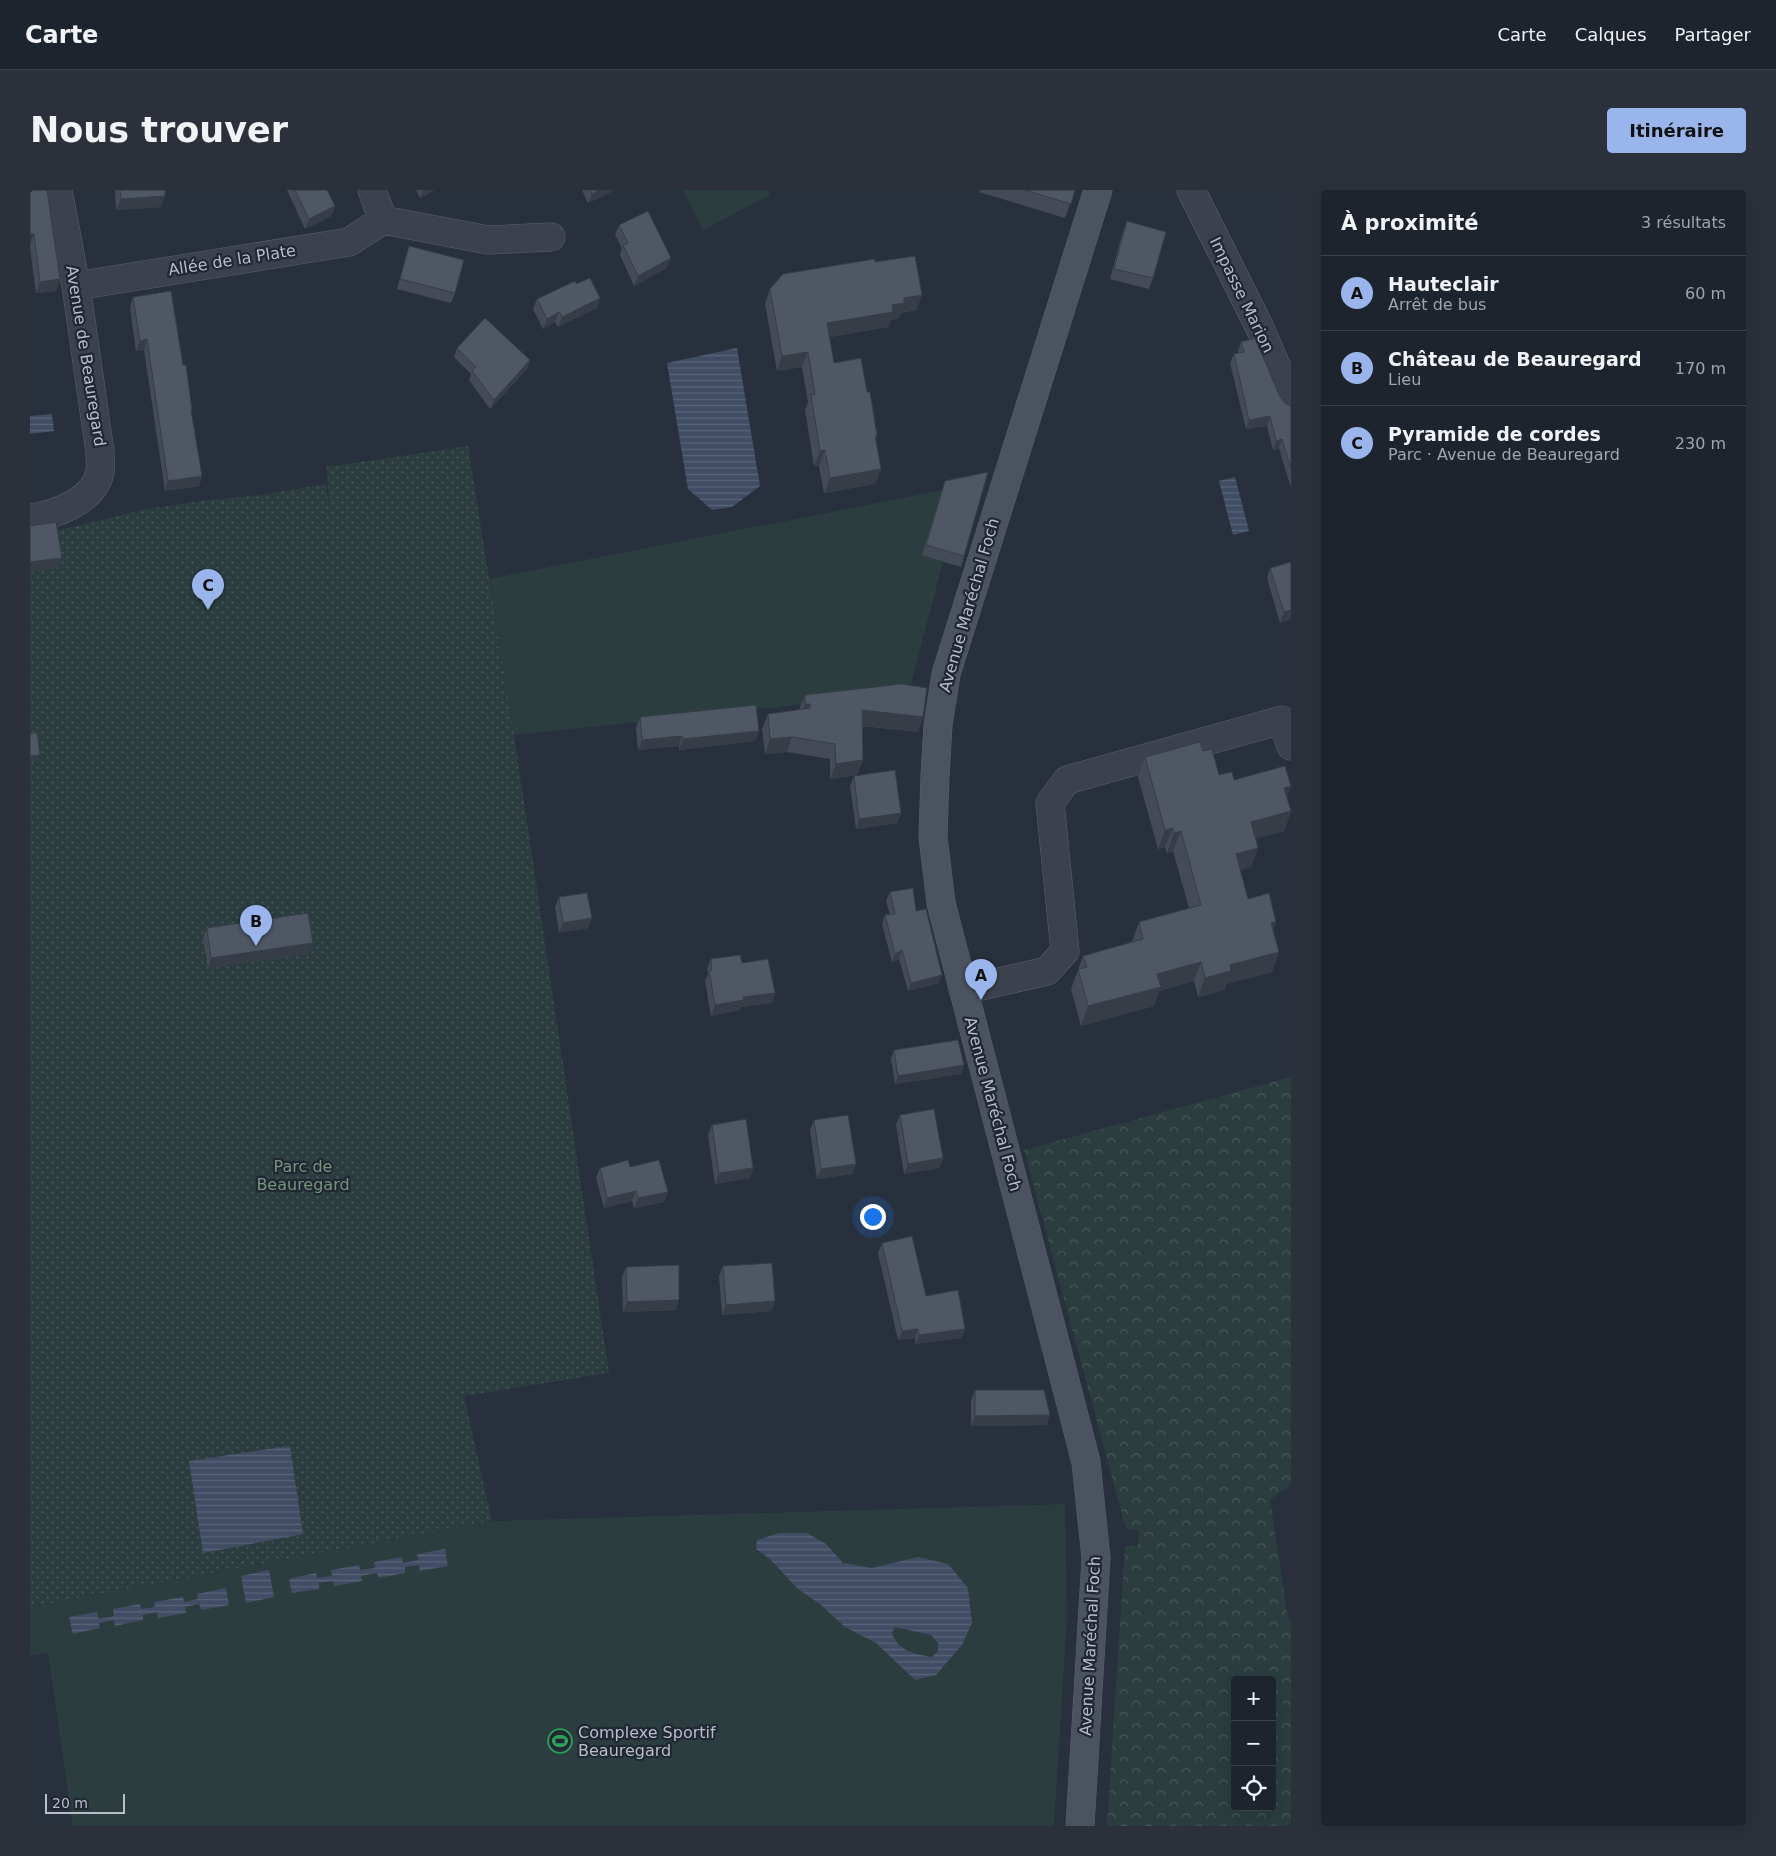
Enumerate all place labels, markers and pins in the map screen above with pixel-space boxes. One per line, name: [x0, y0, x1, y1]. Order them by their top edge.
pin: C: [192, 569, 224, 610]
pin: B: [240, 905, 272, 946]
pin: A: [965, 959, 997, 1000]
place label: Complexe Sportif Beauregard: [578, 1723, 716, 1760]
sports icon: Complexe Sportif Beauregard: [547, 1728, 573, 1754]

